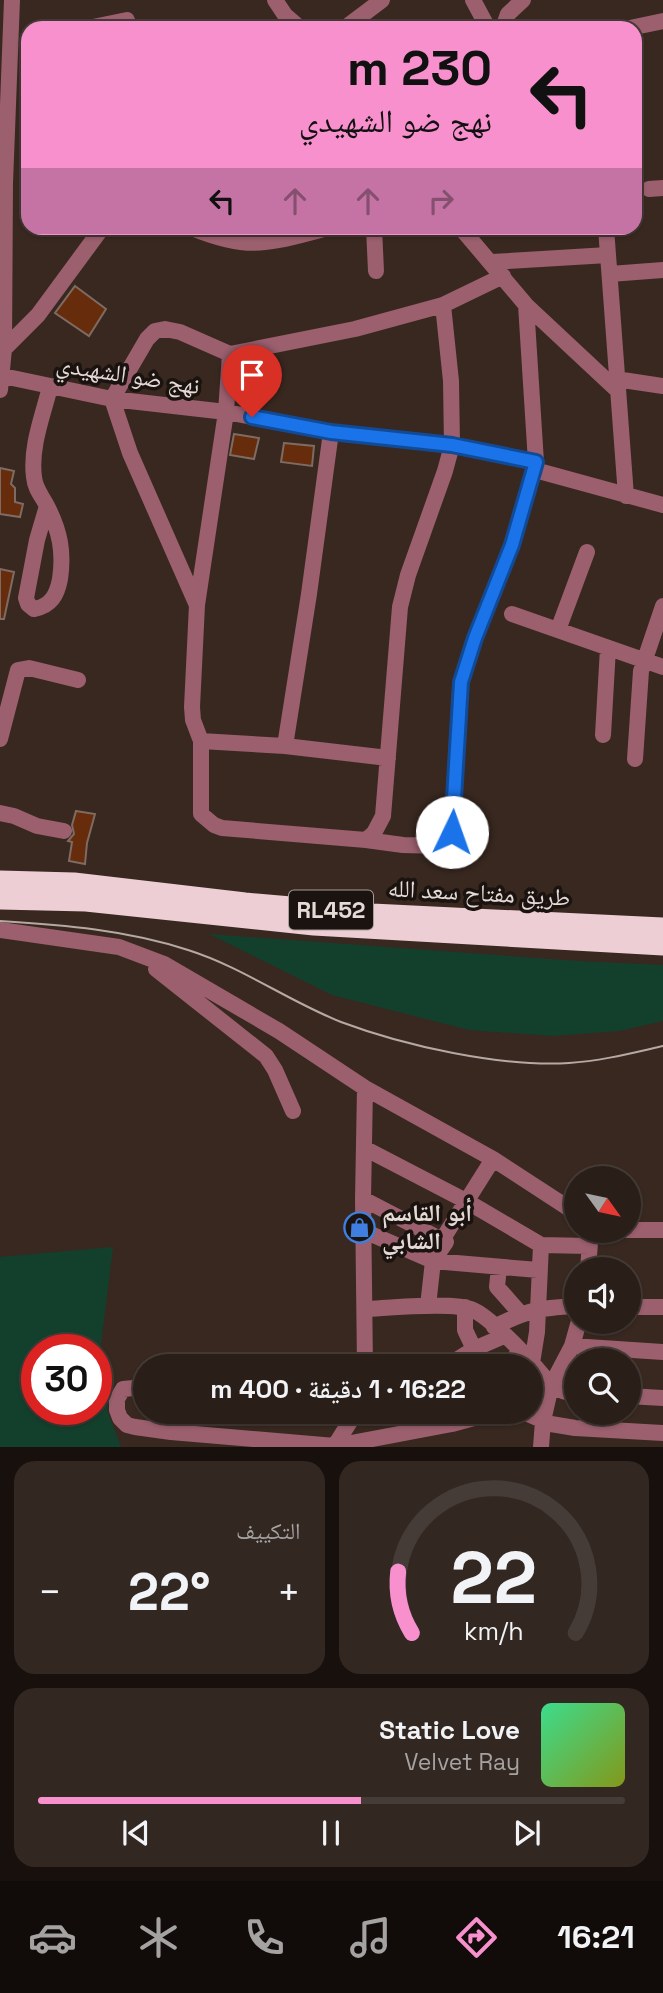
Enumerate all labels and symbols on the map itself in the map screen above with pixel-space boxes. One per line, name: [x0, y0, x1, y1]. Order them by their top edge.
pin: [222, 345, 282, 417]
street label: نهج ضو الشهيدي: [53, 348, 202, 405]
position arrow: [415, 795, 489, 869]
street label: طريق مفتاح سعد الله: [387, 872, 571, 913]
road number: RL452: [289, 890, 373, 930]
north arrow: [564, 1166, 640, 1242]
place label: أبو القاسم الشابي: [382, 1197, 472, 1260]
shop icon: أبو القاسم الشابي: [342, 1210, 376, 1244]
speed limit sign: 30: [21, 1334, 112, 1425]

